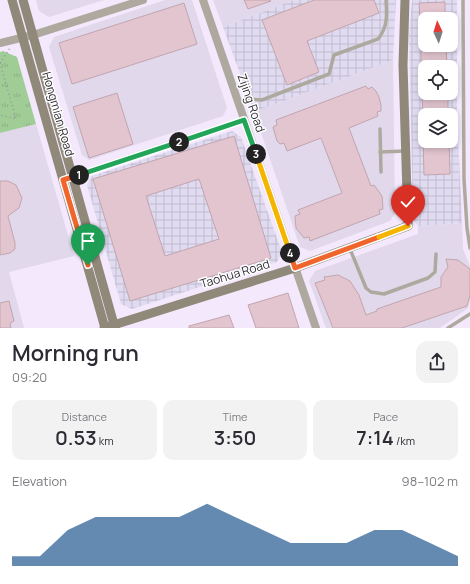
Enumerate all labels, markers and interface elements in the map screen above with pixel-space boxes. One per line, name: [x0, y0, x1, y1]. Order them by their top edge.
north arrow: [418, 12, 458, 52]
map controls: [418, 12, 458, 148]
button: locate: [418, 60, 458, 100]
street label: Hongmian Road: [38, 70, 79, 158]
street label: Zijing Road: [233, 71, 269, 134]
button: layers: [418, 108, 458, 148]
pin: 2: [169, 132, 189, 152]
text: 2: [176, 134, 182, 149]
pin: 3: [246, 144, 266, 164]
text: 3: [253, 146, 259, 161]
pin: 1: [69, 165, 89, 185]
text: 1: [77, 167, 81, 182]
pin: [391, 185, 425, 226]
icon: check: [397, 191, 419, 213]
pin: [71, 224, 105, 265]
icon: arrive: [77, 230, 99, 252]
pin: 4: [280, 243, 300, 263]
text: 4: [287, 245, 293, 260]
street label: Taohua Road: [198, 255, 272, 292]
text: Morning run: [12, 338, 139, 368]
button: share: [416, 341, 458, 383]
text: 09:20: [12, 368, 47, 386]
text: Distance: [62, 409, 107, 424]
text: Time: [223, 409, 247, 424]
text: Pace: [373, 409, 398, 424]
text: 0.53: [55, 424, 97, 451]
text: 3:50: [214, 424, 256, 451]
text: 7:14: [356, 424, 394, 451]
text: km: [97, 433, 114, 448]
text: /km: [394, 433, 415, 448]
text: Elevation: [12, 472, 67, 490]
text: 98–102 m: [402, 472, 458, 490]

